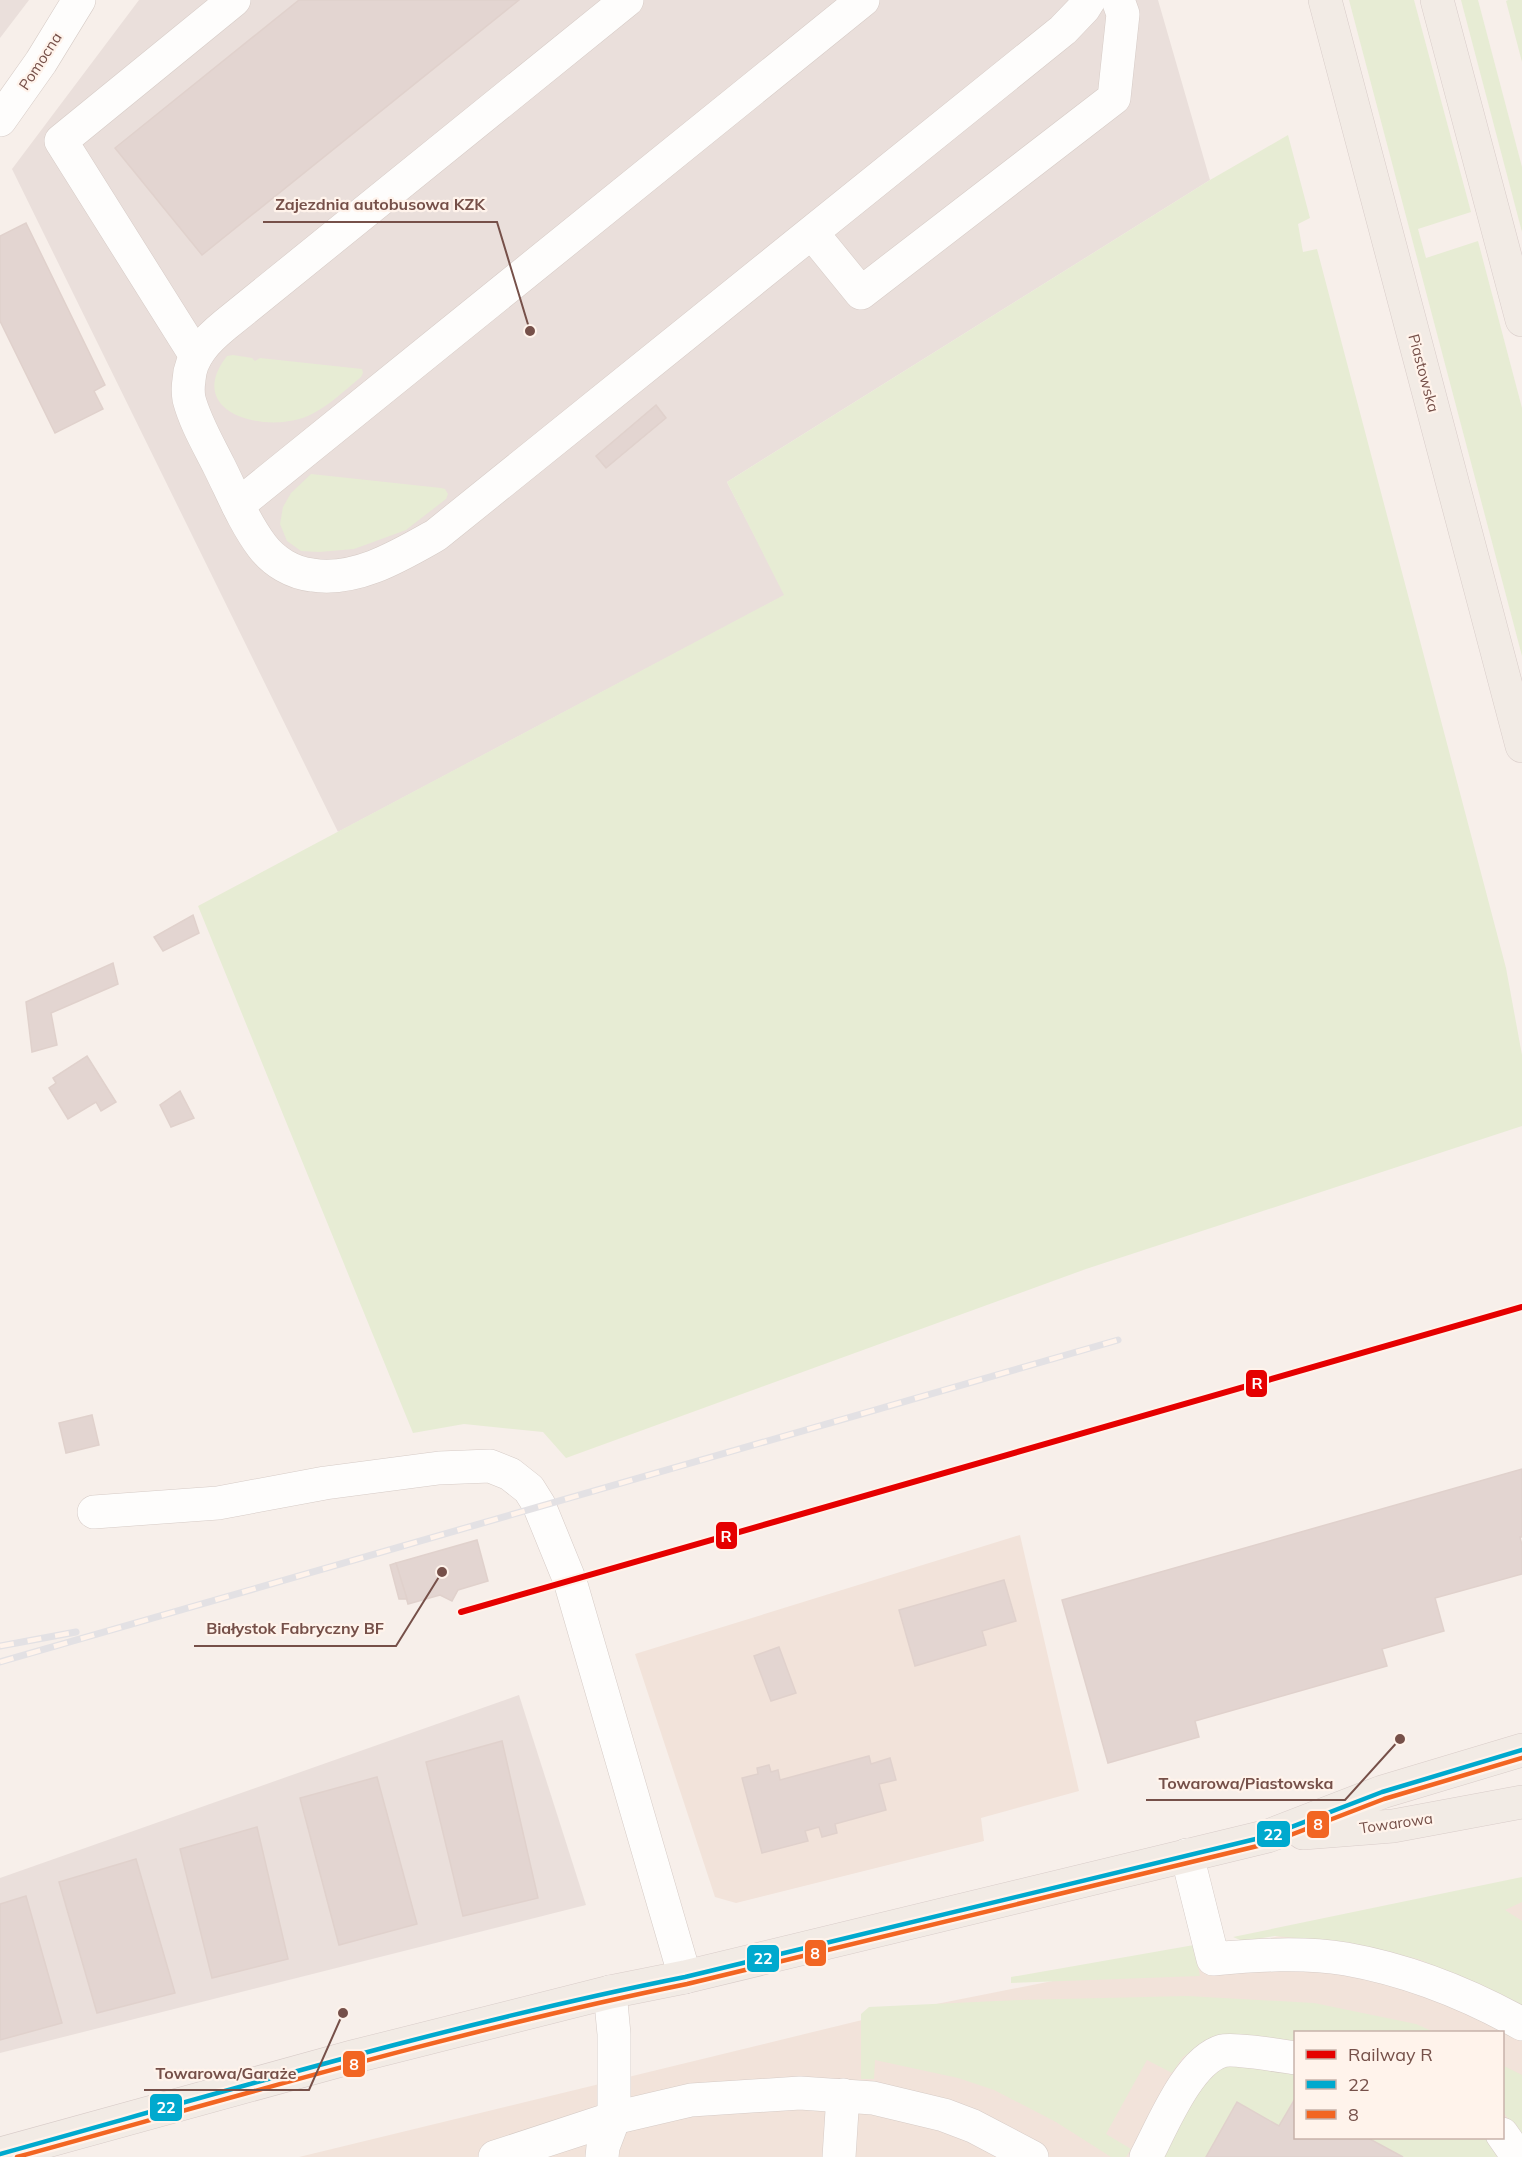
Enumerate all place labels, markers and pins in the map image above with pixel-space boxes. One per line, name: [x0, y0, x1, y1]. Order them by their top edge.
callout: Zajezdnia autobusowa KZK: [263, 188, 497, 222]
callout: Białystok Fabryczny BF: [194, 1612, 396, 1646]
callout: Towarowa/Piastowska: [1146, 1766, 1345, 1800]
callout: Towarowa/Garaże: [144, 2056, 309, 2090]

